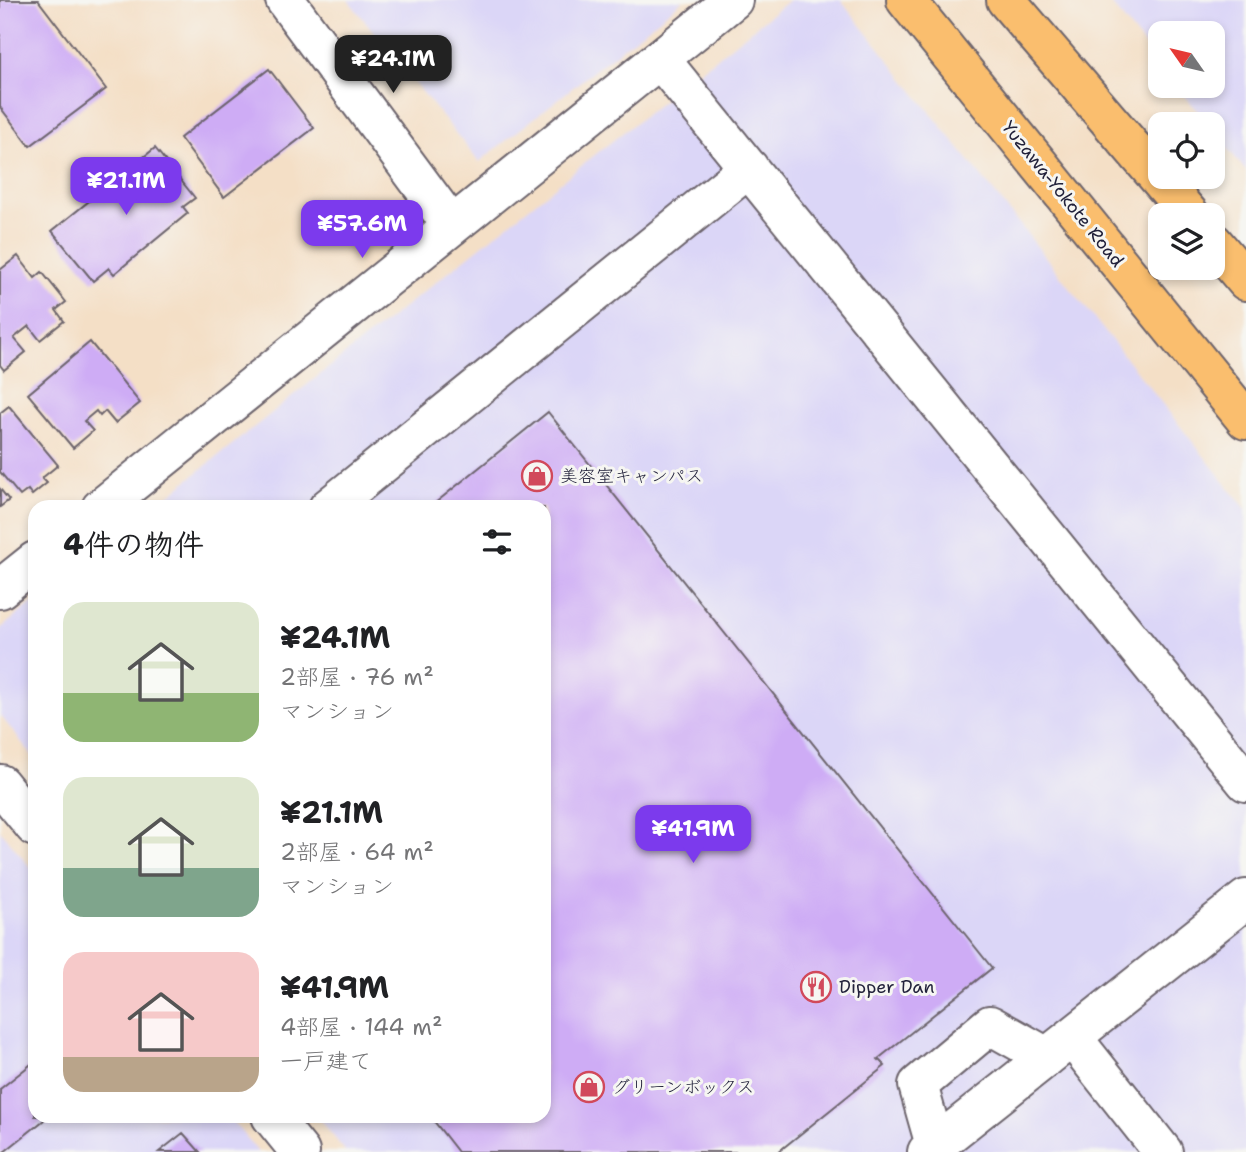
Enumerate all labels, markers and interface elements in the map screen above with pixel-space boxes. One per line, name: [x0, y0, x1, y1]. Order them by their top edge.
north arrow: [1148, 21, 1225, 98]
map controls: [1148, 21, 1225, 280]
pin: ¥24.1M: [336, 36, 450, 95]
text: ¥24.1M: [351, 43, 435, 73]
button: locate: [1148, 112, 1225, 189]
street label: Yuzawa-Yokote Road: [997, 116, 1129, 272]
pin: ¥21.1M: [69, 158, 183, 217]
text: ¥21.1M: [86, 165, 166, 195]
pin: ¥57.6M: [305, 201, 419, 260]
button: layers: [1148, 203, 1225, 280]
text: ¥57.6M: [317, 208, 407, 238]
shop icon: 美容室キャンパス: [520, 459, 554, 493]
place label: 美容室キャンパス: [560, 464, 703, 488]
icon: filters: [478, 523, 516, 561]
text: 4件の物件: [63, 524, 204, 565]
text: ¥24.1M: [280, 617, 390, 658]
icon: home: [119, 630, 203, 714]
text: 2部屋 · 76 m²: [280, 662, 434, 692]
text: マンション: [280, 696, 394, 726]
text: ¥21.1M: [280, 792, 383, 833]
icon: home: [119, 805, 203, 889]
pin: ¥41.9M: [636, 806, 750, 865]
text: ¥41.9M: [651, 813, 735, 843]
text: 2部屋 · 64 m²: [280, 837, 434, 867]
text: マンション: [280, 871, 394, 901]
text: ¥41.9M: [280, 967, 389, 1008]
restaurant icon: Dipper Dan: [799, 970, 833, 1004]
place label: Dipper Dan: [839, 975, 934, 999]
icon: home: [119, 980, 203, 1064]
text: 4部屋 · 144 m²: [280, 1012, 443, 1042]
text: 一戸建て: [280, 1046, 372, 1076]
shop icon: グリーンボックス: [572, 1070, 606, 1104]
place label: グリーンボックス: [612, 1075, 755, 1099]

